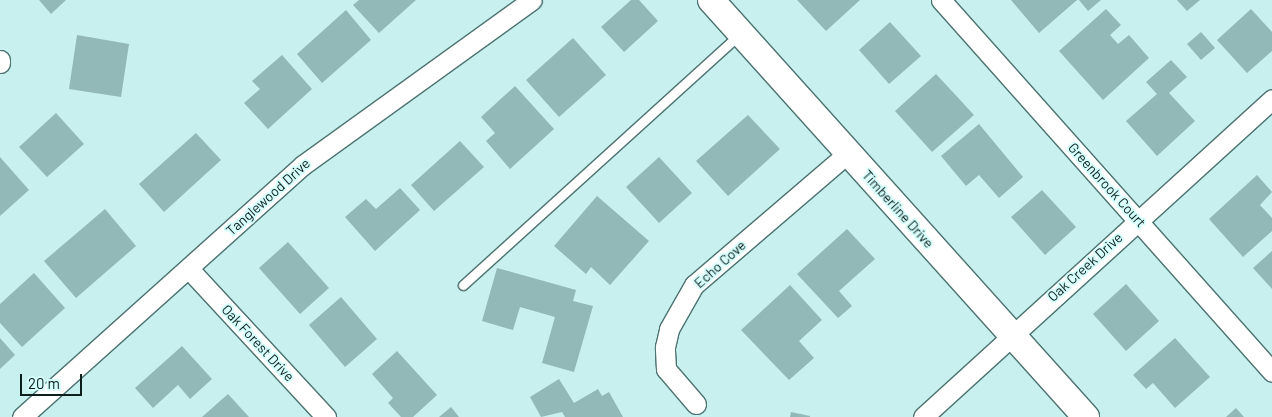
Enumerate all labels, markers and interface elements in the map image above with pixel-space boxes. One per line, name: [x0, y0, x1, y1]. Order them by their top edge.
street label: Greenbrook Court: [1065, 139, 1149, 231]
street label: Tanglewood Drive: [223, 155, 313, 239]
street label: Timberline Drive: [859, 167, 937, 251]
street label: Oak Creek Drive: [1044, 229, 1126, 305]
street label: Echo Cove: [691, 237, 749, 291]
street label: Oak Forest Drive: [218, 301, 298, 385]
scale bar: [22, 364, 85, 396]
text: 20 m: [28, 374, 60, 392]

